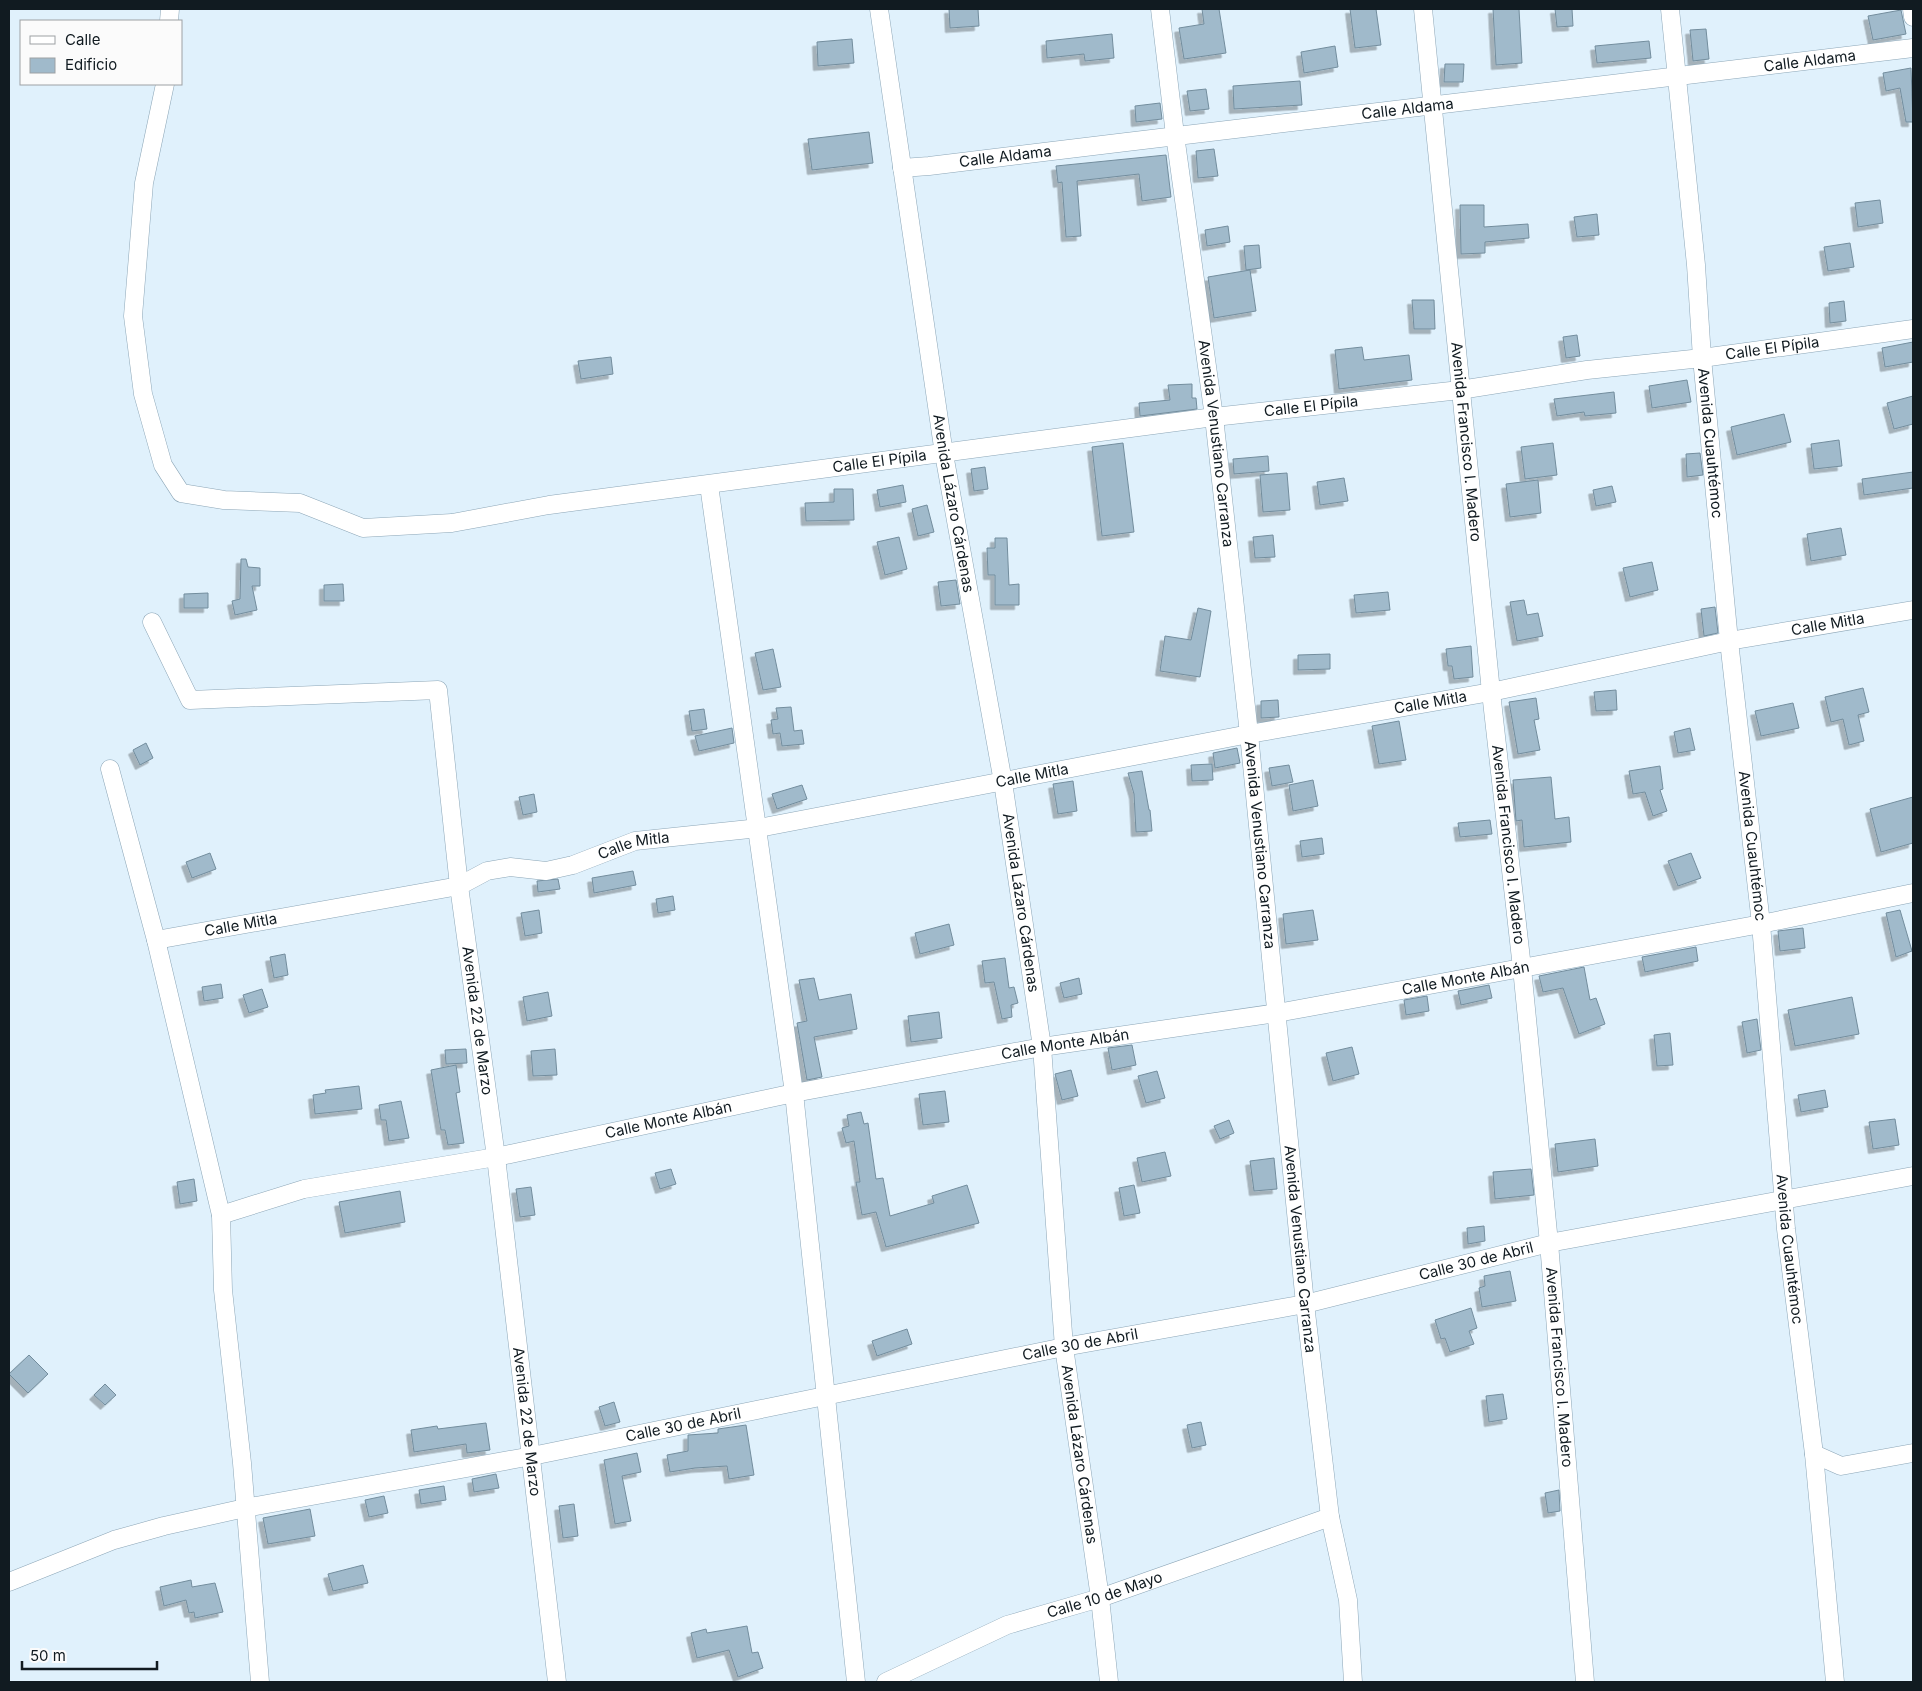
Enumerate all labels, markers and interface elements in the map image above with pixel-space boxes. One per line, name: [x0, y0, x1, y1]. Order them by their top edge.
legend: [20, 20, 182, 85]
text: Calle: [65, 30, 100, 49]
street label: Calle Aldama: [1762, 45, 1857, 76]
text: Edificio: [65, 55, 117, 74]
street label: Calle Aldama: [1360, 94, 1455, 123]
street label: Calle Aldama: [958, 141, 1053, 171]
street label: Calle El Pípila: [1724, 332, 1820, 364]
street label: Avenida Venustiano Carranza: [1194, 338, 1238, 548]
street label: Avenida Francisco I. Madero: [1447, 341, 1486, 543]
street label: Avenida Cuauhtémoc: [1694, 367, 1727, 519]
street label: Calle El Pípila: [1263, 391, 1359, 420]
street label: Avenida Lázaro Cárdenas: [929, 413, 979, 594]
street label: Calle El Pípila: [831, 445, 928, 476]
street label: Calle Mitla: [1790, 608, 1866, 639]
street label: Calle Mitla: [1392, 686, 1468, 718]
street label: Avenida Venustiano Carranza: [1241, 740, 1280, 950]
street label: Avenida Francisco I. Madero: [1488, 744, 1529, 945]
street label: Calle Mitla: [994, 759, 1070, 791]
street label: Avenida Cuauhtémoc: [1735, 770, 1771, 922]
street label: Avenida Lázaro Cárdenas: [999, 812, 1044, 994]
street label: Calle Mitla: [595, 827, 670, 864]
street label: Calle Mitla: [203, 909, 279, 940]
street label: Avenida 22 de Marzo: [458, 945, 497, 1096]
street label: Calle Monte Albán: [1400, 957, 1531, 999]
street label: Calle Monte Albán: [999, 1024, 1130, 1063]
street label: Calle Monte Albán: [603, 1097, 734, 1142]
street label: Avenida Venustiano Carranza: [1280, 1144, 1321, 1354]
street label: Avenida Cuauhtémoc: [1773, 1173, 1808, 1325]
street label: Calle 30 de Abril: [1417, 1237, 1535, 1284]
street label: Avenida Francisco I. Madero: [1542, 1266, 1577, 1468]
street label: Calle 30 de Abril: [1020, 1324, 1139, 1364]
street label: Avenida 22 de Marzo: [509, 1346, 545, 1497]
street label: Avenida Lázaro Cárdenas: [1058, 1363, 1102, 1545]
street label: Calle 30 de Abril: [624, 1403, 743, 1446]
street label: Calle 10 de Mayo: [1045, 1567, 1165, 1622]
scale bar: [22, 1638, 158, 1670]
text: 50 m: [30, 1646, 66, 1665]

